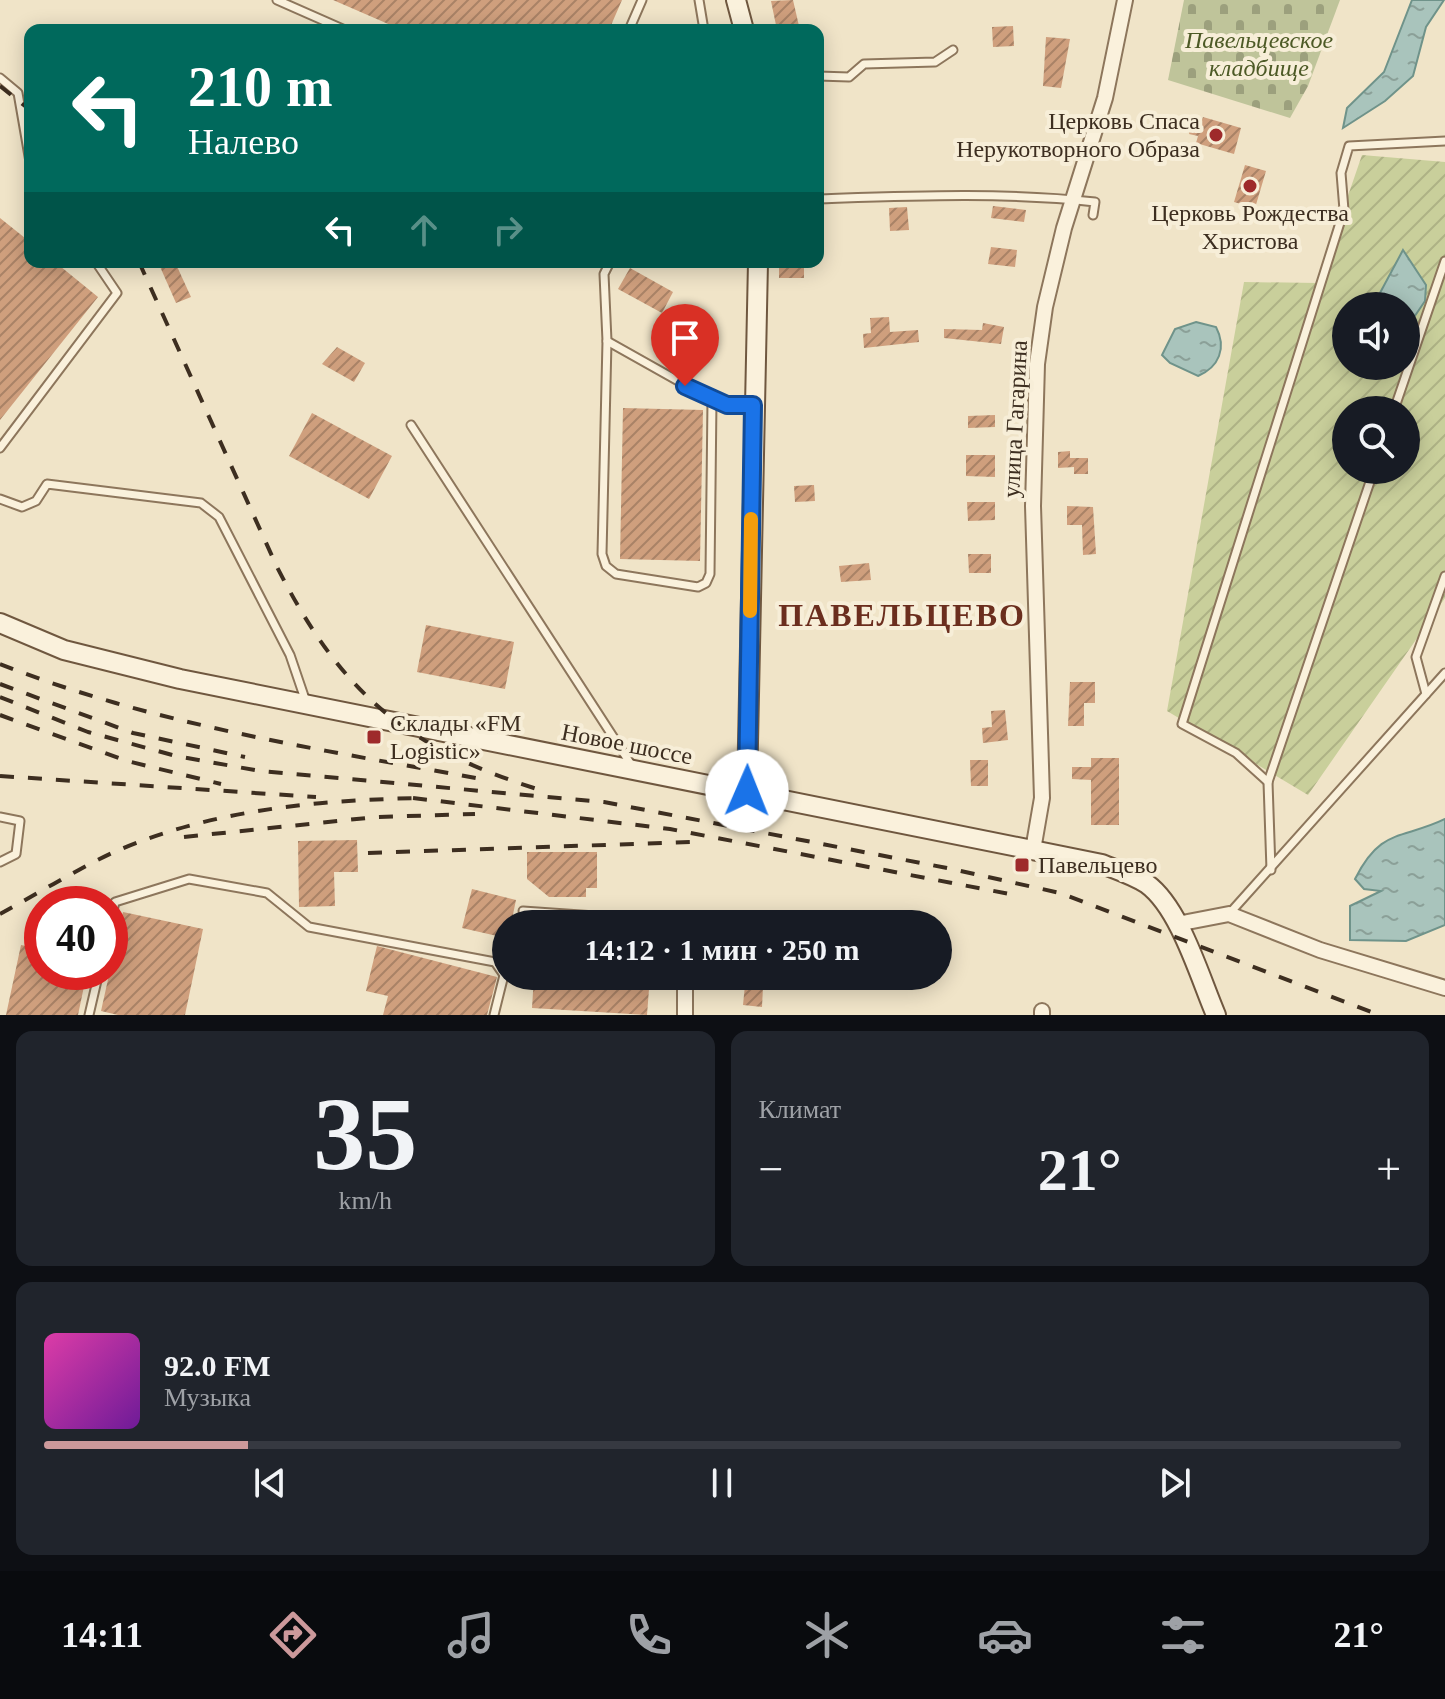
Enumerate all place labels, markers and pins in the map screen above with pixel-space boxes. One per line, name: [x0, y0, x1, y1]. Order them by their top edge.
place label: Церковь Спаса Нерукотворного Образа: [956, 108, 1200, 162]
marker: Церковь Спаса Нерукотворного Образа: [1207, 126, 1225, 144]
marker: Церковь Рождества Христова: [1241, 177, 1259, 195]
place label: Церковь Рождества Христова: [1151, 200, 1349, 254]
pin: [651, 304, 719, 386]
place label: Склады «FM Logistic»: [390, 710, 521, 764]
marker: Склады «FM Logistic»: [365, 728, 383, 746]
place label: Павельцево: [1038, 852, 1157, 878]
marker: Павельцево: [1013, 856, 1031, 874]

